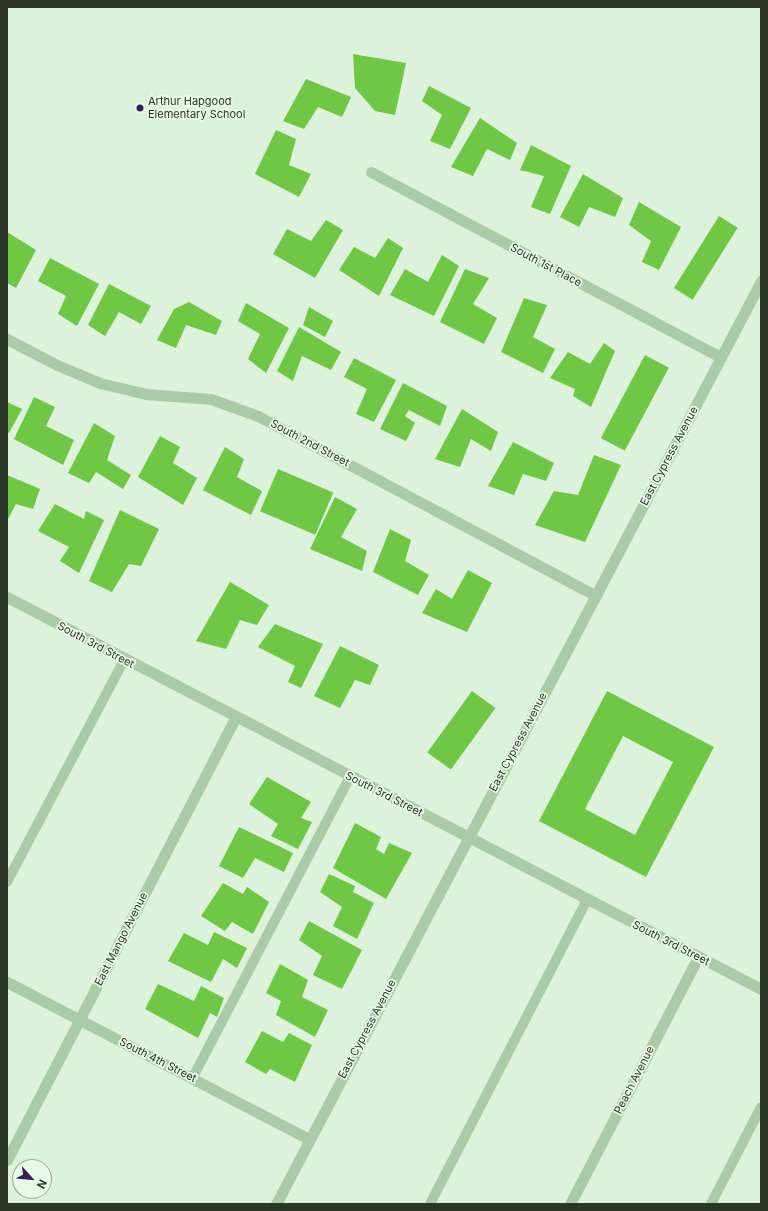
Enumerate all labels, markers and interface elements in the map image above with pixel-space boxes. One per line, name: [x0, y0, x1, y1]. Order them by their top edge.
place label: Arthur Hapgood Elementary School: [148, 95, 245, 121]
marker: Arthur Hapgood Elementary School: [135, 103, 145, 113]
street label: South 1st Place: [508, 241, 584, 289]
street label: East Cypress Avenue: [637, 404, 701, 508]
street label: South 2nd Street: [268, 417, 352, 469]
street label: South 3rd Street: [55, 619, 137, 671]
street label: East Cypress Avenue: [486, 690, 550, 794]
street label: South 3rd Street: [343, 769, 425, 819]
street label: East Mango Avenue: [92, 890, 150, 988]
street label: South 3rd Street: [630, 918, 712, 968]
street label: East Cypress Avenue: [335, 977, 399, 1081]
street label: South 4th Street: [117, 1035, 199, 1085]
street label: Peach Avenue: [611, 1044, 657, 1116]
north arrow: [12, 1159, 52, 1199]
text: N: [34, 1177, 50, 1191]

